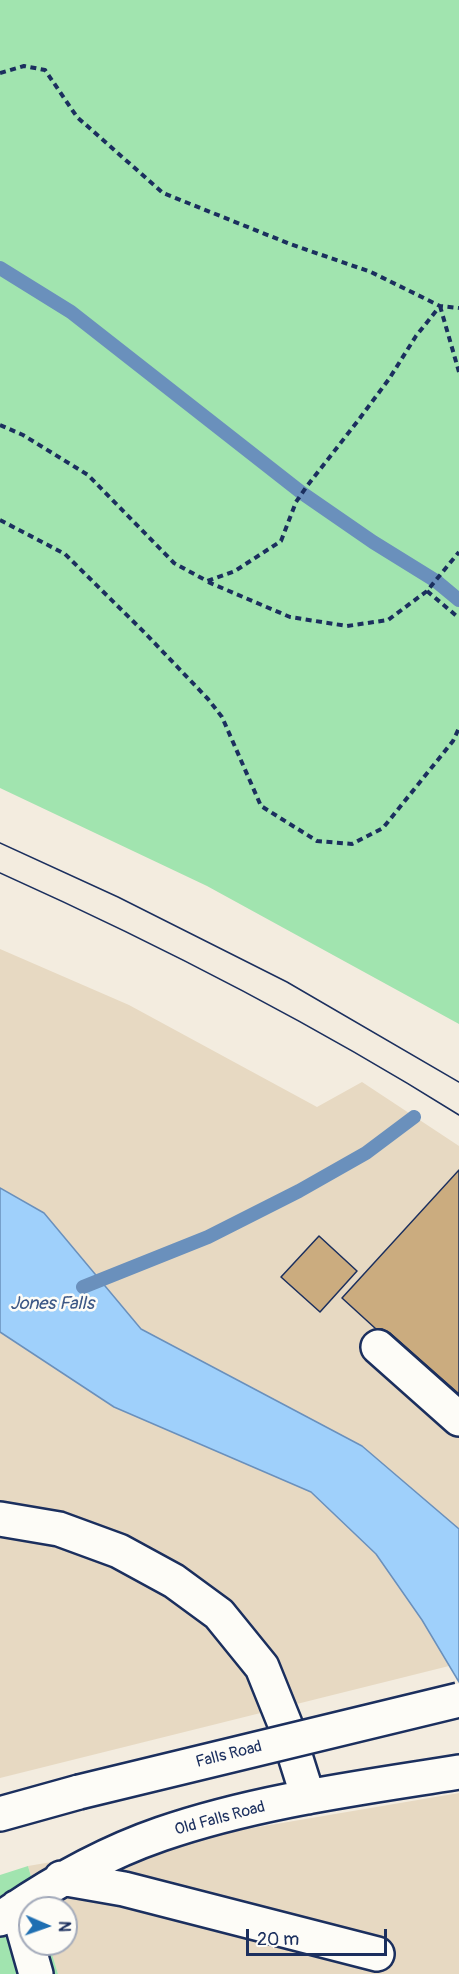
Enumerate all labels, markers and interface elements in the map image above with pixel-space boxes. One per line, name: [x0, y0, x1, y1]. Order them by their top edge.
water label: Jones Falls: [10, 1293, 94, 1315]
street label: Falls Road: [194, 1738, 264, 1772]
street label: Old Falls Road: [173, 1798, 267, 1840]
north arrow: [18, 1896, 78, 1956]
scale bar: [249, 1917, 390, 1955]
text: N: [54, 1921, 74, 1932]
text: 20 m: [257, 1928, 299, 1951]

